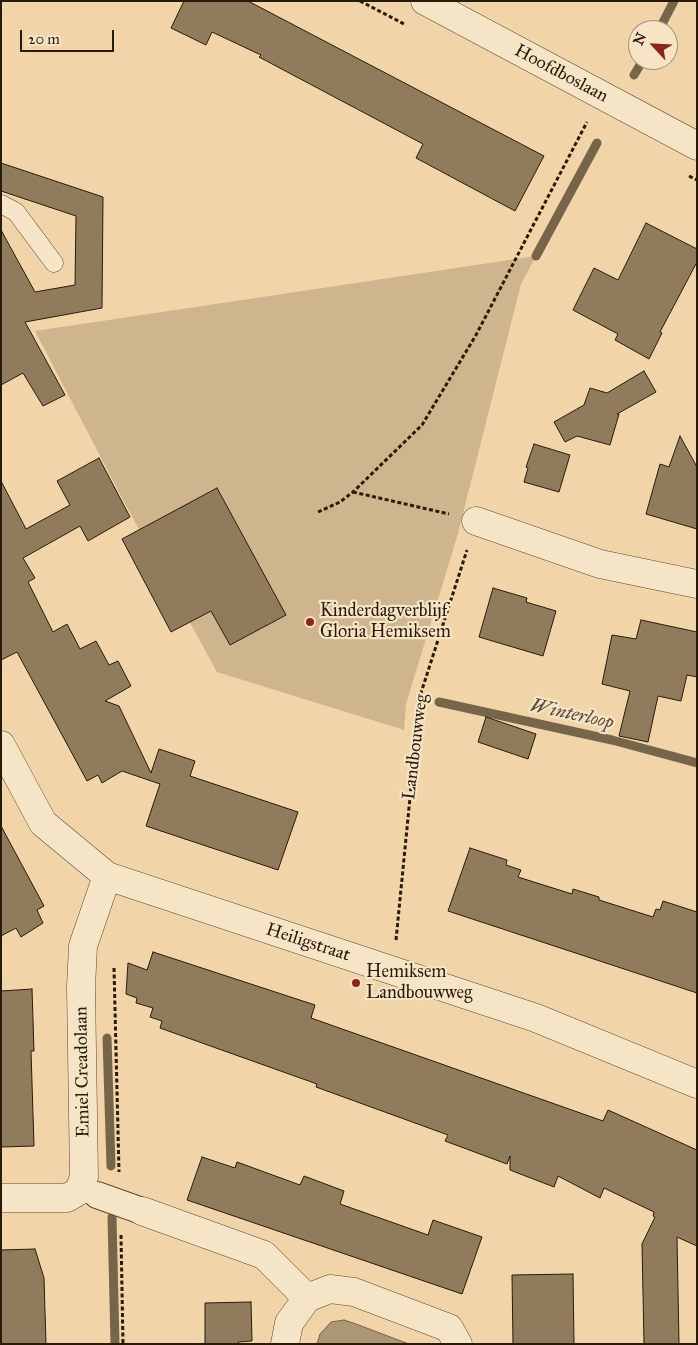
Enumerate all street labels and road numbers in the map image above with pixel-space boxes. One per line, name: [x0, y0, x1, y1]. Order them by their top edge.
street label: Hoofdboslaan: [510, 40, 612, 108]
street label: Landbouwweg: [399, 693, 433, 801]
street label: Heiligstraat: [263, 919, 353, 967]
street label: Emiel Creadolaan: [71, 1006, 95, 1138]

